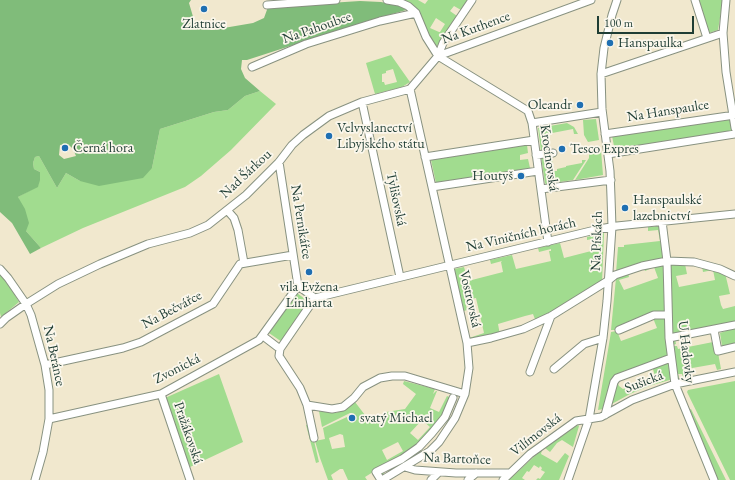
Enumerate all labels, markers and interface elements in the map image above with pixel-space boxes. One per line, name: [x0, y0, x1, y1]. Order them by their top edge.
marker: Zlatnice: [199, 4, 209, 14]
street label: Na Pahoubce: [280, 8, 354, 48]
street label: Na Kuthence: [439, 8, 513, 48]
scale bar: [599, 8, 696, 34]
text: 100 m: [604, 15, 633, 31]
place label: Zlatnice: [182, 16, 226, 32]
place label: Hanspaulka: [618, 35, 682, 51]
marker: Hanspaulka: [605, 38, 615, 48]
street label: Na Hanspaulce: [626, 96, 710, 126]
place label: Oleandr: [528, 97, 572, 113]
marker: Oleandr: [575, 100, 585, 110]
place label: Velvyslanectví Libyjského státu: [337, 120, 425, 152]
street label: Krocínovská: [536, 124, 562, 192]
marker: Velvyslanectví Libyjského státu: [324, 131, 334, 141]
place label: Černá hora: [73, 140, 133, 156]
place label: Tesco Expres: [570, 141, 639, 157]
marker: Černá hora: [60, 143, 70, 153]
marker: Tesco Expres: [557, 144, 567, 154]
street label: Nad Šárkou: [217, 146, 275, 202]
place label: Houtyš: [472, 168, 513, 184]
street label: Tylišovská: [382, 170, 410, 228]
marker: Houtyš: [516, 171, 526, 181]
street label: Na Pernikářce: [287, 184, 315, 260]
place label: Hanspaulské lazebnictví: [633, 192, 702, 224]
marker: Hanspaulské lazebnictví: [620, 203, 630, 213]
street label: Na Pískách: [588, 211, 606, 271]
street label: Na Viničních horách: [464, 214, 578, 256]
marker: vila Evžena Linharta: [304, 267, 314, 277]
street label: Vostrovská: [455, 269, 485, 329]
place label: vila Evžena Linharta: [280, 279, 338, 312]
street label: Na Bečvářce: [139, 287, 205, 333]
street label: U Hadovky: [674, 320, 698, 384]
street label: Na Beránce: [39, 324, 69, 388]
street label: Zvonická: [151, 350, 203, 388]
street label: Sušická: [622, 367, 666, 397]
street label: Pražákovská: [170, 400, 206, 466]
place label: svatý Michael: [360, 410, 433, 426]
street label: Vilímovská: [507, 410, 565, 460]
marker: svatý Michael: [347, 413, 357, 423]
street label: Na Bartoňce: [423, 449, 491, 469]

